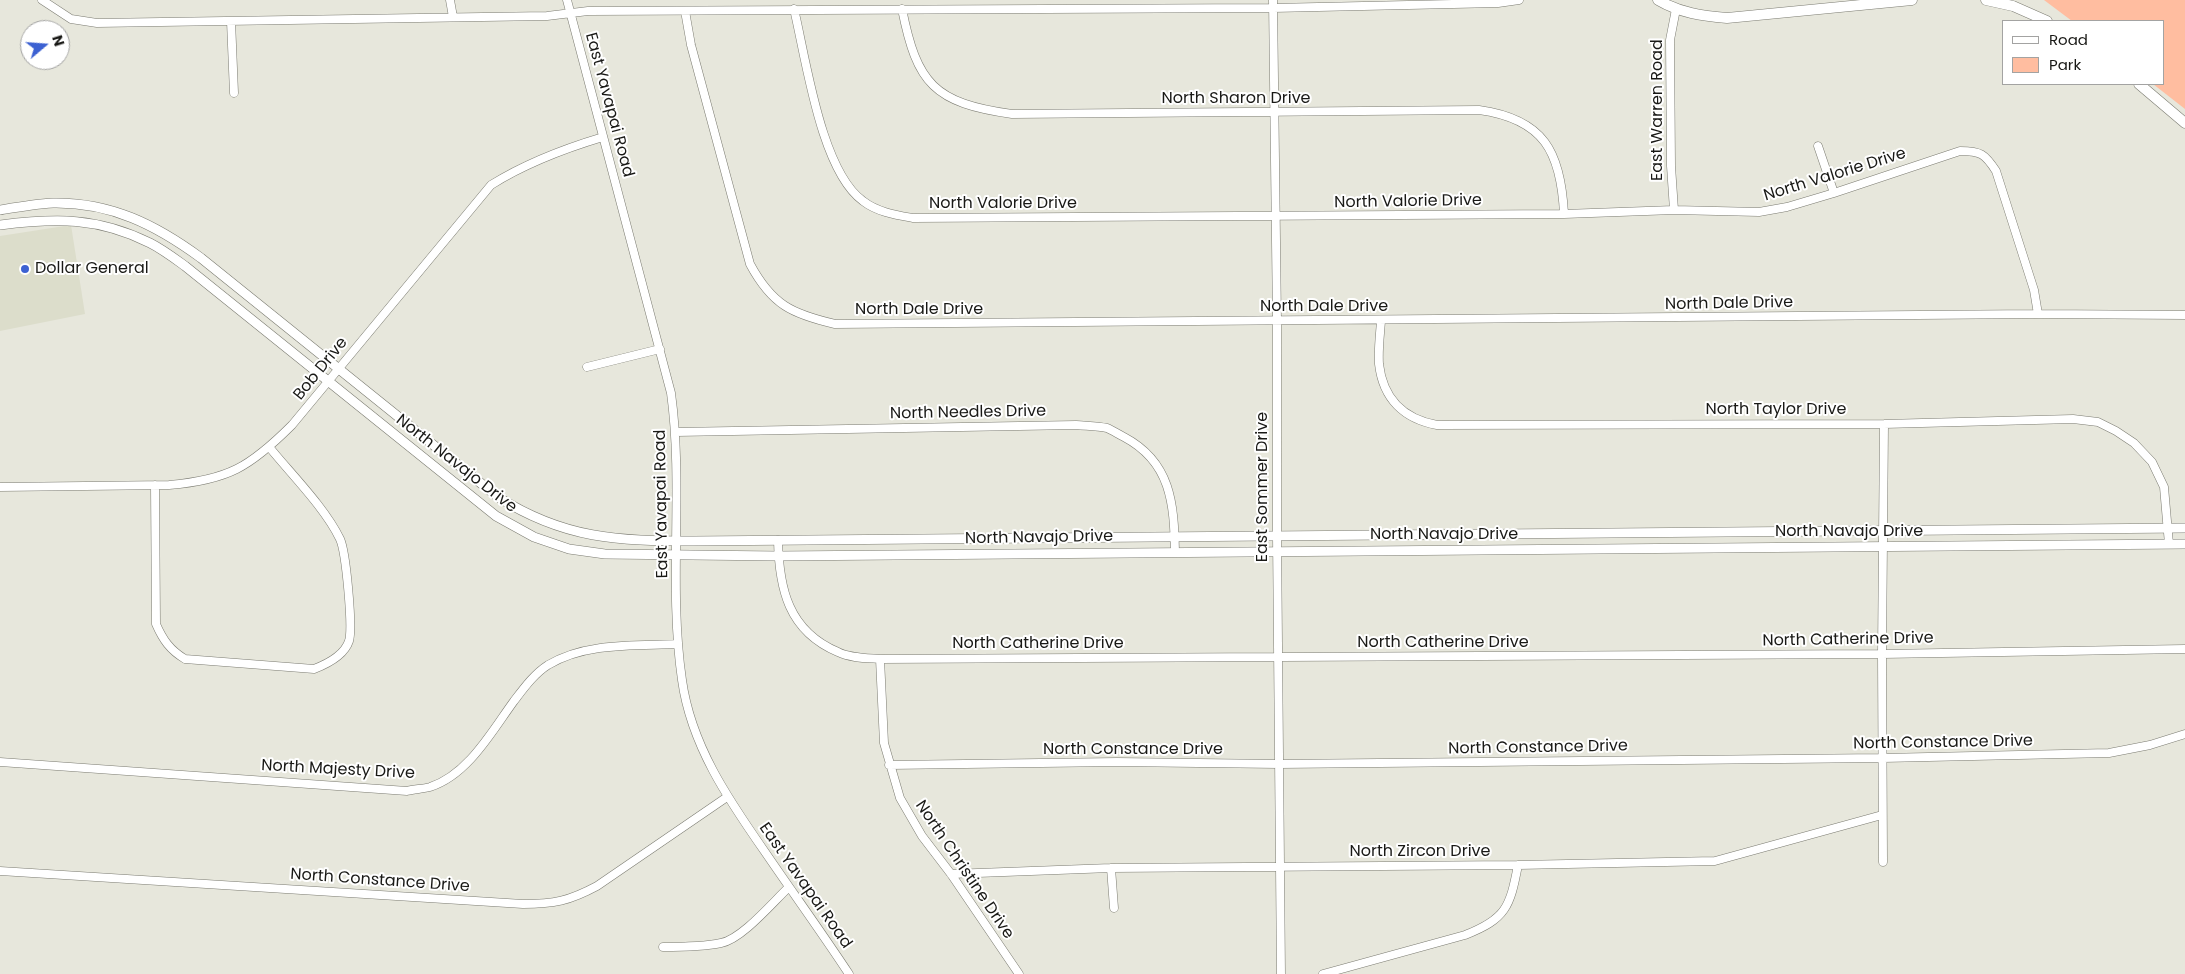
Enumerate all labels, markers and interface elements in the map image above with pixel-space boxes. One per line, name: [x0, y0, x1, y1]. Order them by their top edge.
north arrow: [20, 20, 70, 70]
legend: [2002, 20, 2165, 85]
text: Road: [2049, 29, 2088, 50]
street label: East Yavapai Road: [580, 31, 638, 179]
text: N: [47, 33, 69, 49]
street label: East Warren Road: [1648, 39, 1668, 181]
text: Park: [2049, 54, 2081, 75]
street label: North Sharon Drive: [1161, 89, 1311, 109]
street label: North Valorie Drive: [1762, 144, 1908, 206]
street label: North Valorie Drive: [1334, 191, 1482, 213]
street label: North Valorie Drive: [929, 194, 1077, 214]
place label: Dollar General: [35, 259, 149, 279]
marker: Dollar General: [19, 263, 31, 275]
street label: North Dale Drive: [1665, 293, 1793, 315]
street label: North Dale Drive: [1260, 297, 1388, 317]
street label: North Dale Drive: [855, 300, 983, 320]
street label: Bob Drive: [290, 334, 352, 404]
street label: North Taylor Drive: [1706, 400, 1846, 420]
street label: North Needles Drive: [890, 402, 1046, 424]
street label: North Navajo Drive: [392, 411, 520, 517]
street label: East Sommer Drive: [1253, 412, 1273, 562]
street label: East Yavapai Road: [651, 429, 673, 579]
street label: North Navajo Drive: [1775, 522, 1923, 542]
street label: North Navajo Drive: [1370, 525, 1518, 545]
street label: North Navajo Drive: [965, 527, 1113, 549]
street label: North Catherine Drive: [1762, 629, 1934, 651]
street label: North Catherine Drive: [1357, 633, 1529, 653]
street label: North Catherine Drive: [952, 634, 1124, 654]
street label: North Constance Drive: [1853, 732, 2033, 754]
street label: North Constance Drive: [1448, 737, 1628, 759]
street label: North Constance Drive: [1043, 740, 1223, 760]
street label: North Majesty Drive: [261, 756, 415, 784]
street label: North Christine Drive: [910, 797, 1018, 943]
street label: East Yavapai Road: [754, 820, 856, 952]
street label: North Zircon Drive: [1350, 842, 1490, 862]
street label: North Constance Drive: [290, 865, 470, 897]

